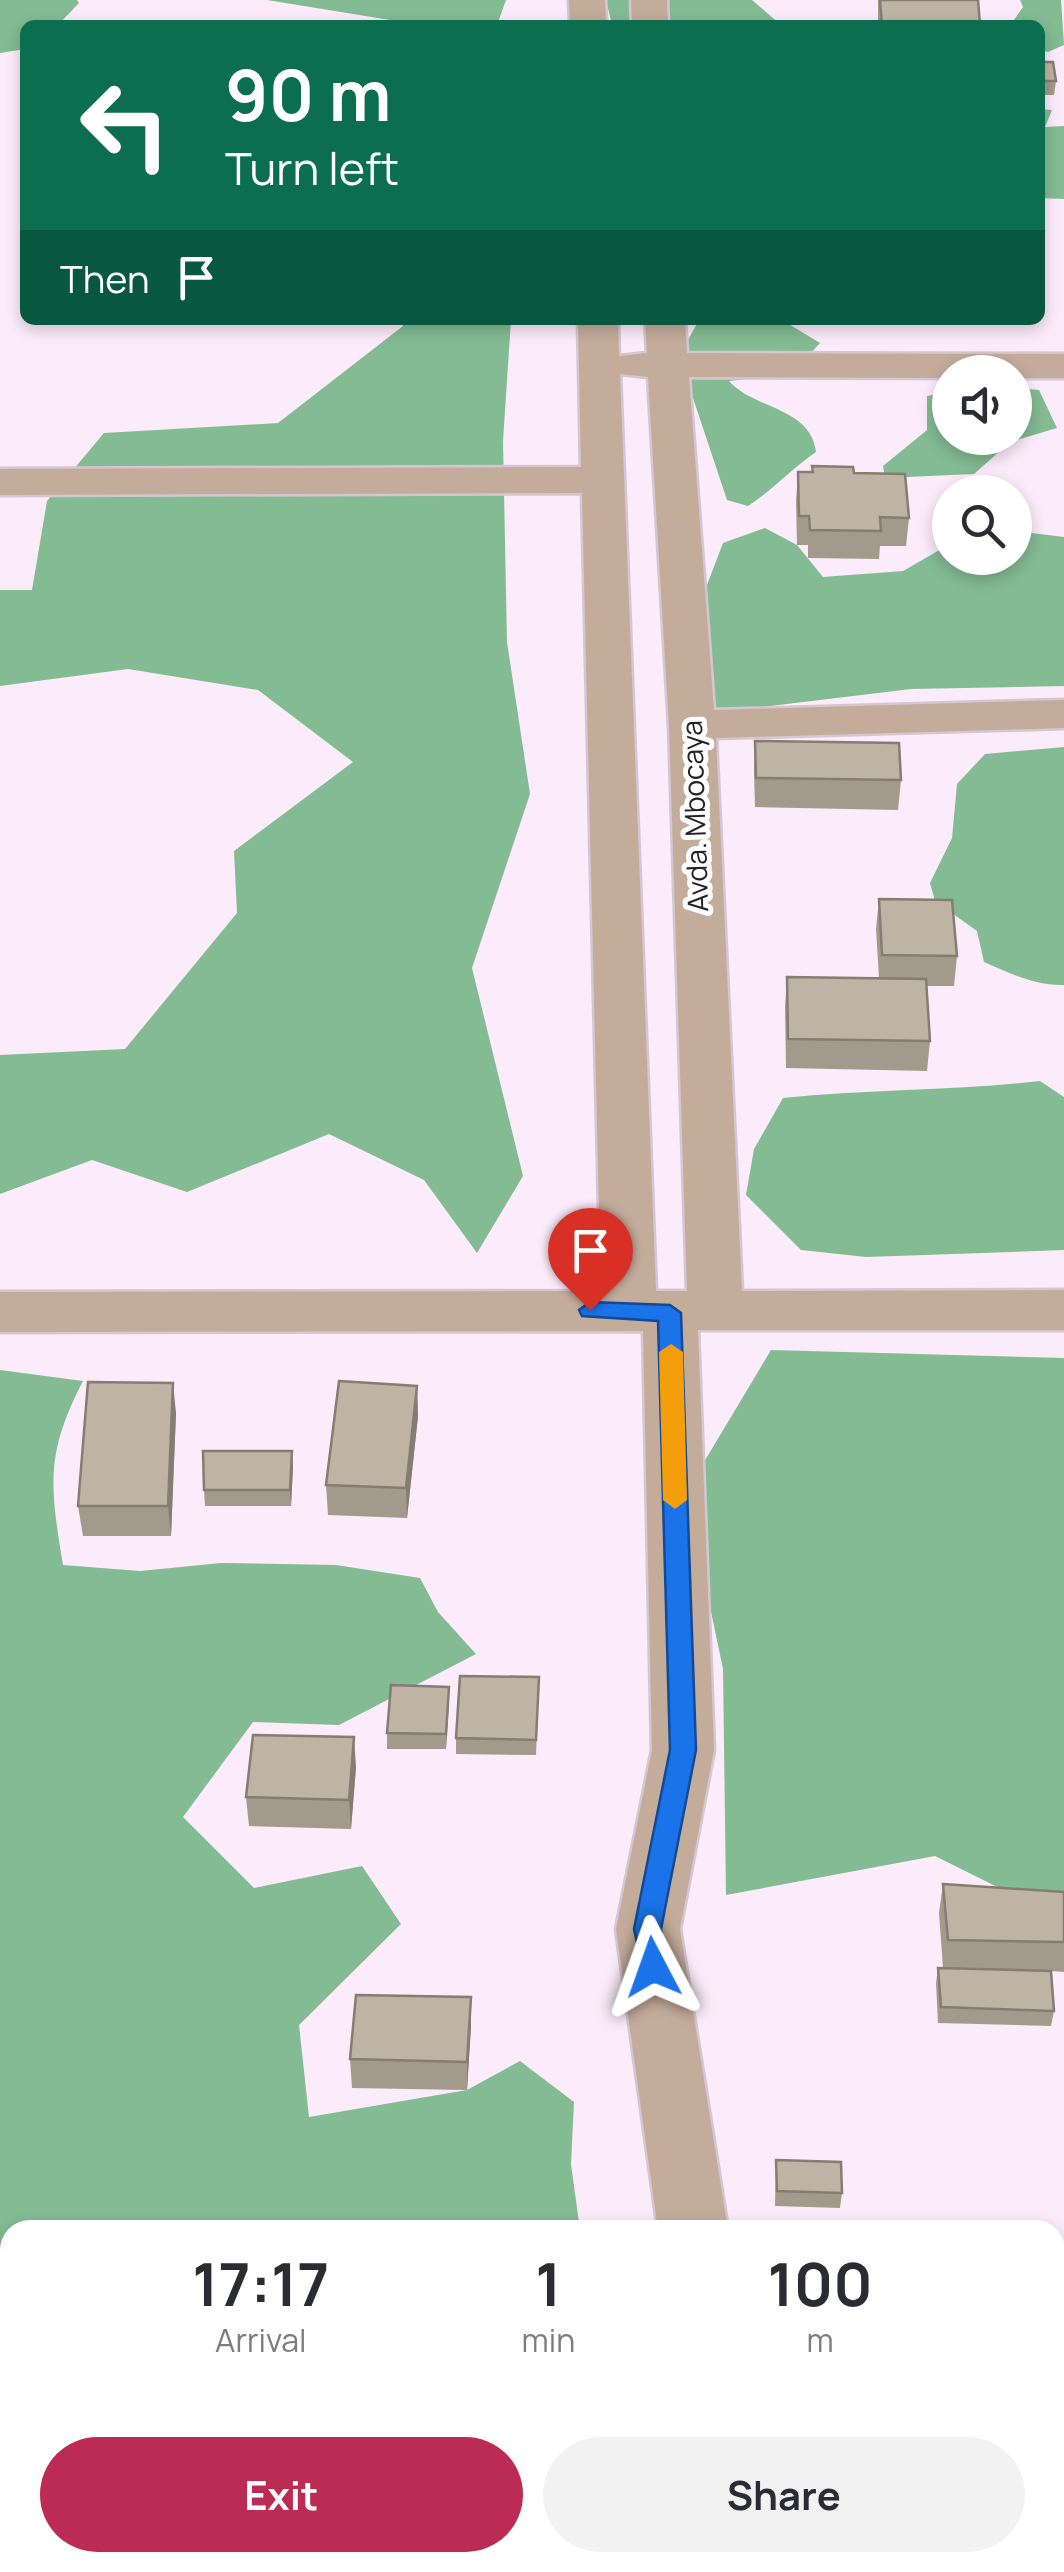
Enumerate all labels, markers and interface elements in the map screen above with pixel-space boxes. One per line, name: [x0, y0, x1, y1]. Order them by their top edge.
text: 90 m: [225, 46, 392, 142]
icon: left: [60, 60, 190, 190]
text: Turn left: [225, 137, 399, 199]
icon: arrive: [169, 250, 224, 305]
text: Then: [60, 252, 149, 304]
map controls: [932, 355, 1032, 575]
button: sound: [932, 355, 1032, 455]
button: search: [932, 475, 1032, 575]
street label: Avda. Mbocaya: [672, 720, 716, 912]
pin: [548, 1208, 633, 1311]
icon: arrive: [563, 1223, 618, 1278]
position arrow: [601, 1915, 705, 2019]
text: 17:17: [192, 2242, 329, 2324]
text: 1: [535, 2242, 562, 2324]
text: 100: [767, 2242, 873, 2324]
text: Arrival: [215, 2318, 306, 2362]
text: min: [522, 2318, 575, 2362]
text: m: [807, 2318, 834, 2362]
button: Exit: [40, 2437, 523, 2552]
button: Share: [543, 2437, 1025, 2552]

